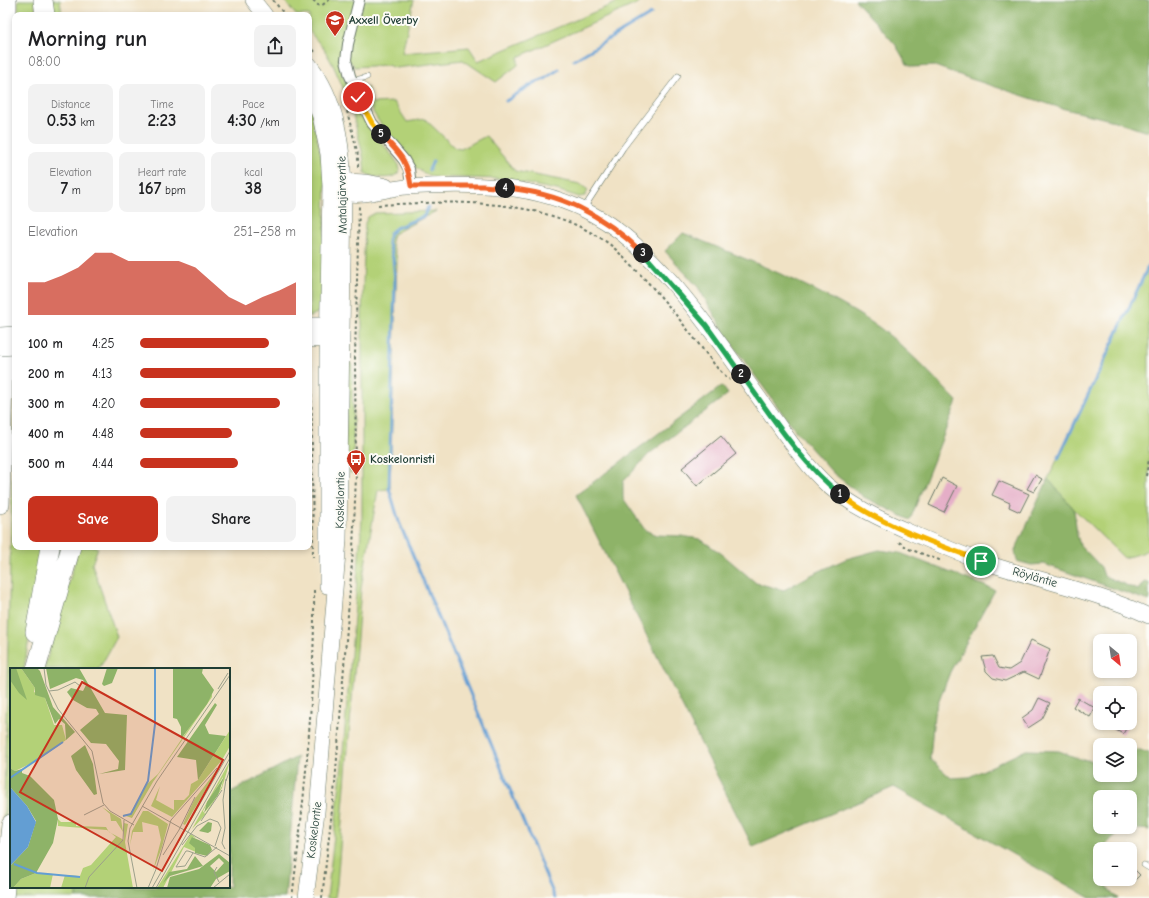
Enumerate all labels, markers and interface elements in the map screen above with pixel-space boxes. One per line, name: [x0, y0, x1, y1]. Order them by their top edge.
school or university icon: Axxell Överby: [324, 9, 346, 37]
place label: Axxell Överby: [349, 13, 418, 27]
button: share: [254, 25, 296, 67]
text: Morning run: [28, 26, 147, 52]
text: 08:00: [28, 54, 61, 69]
pin: [341, 80, 375, 114]
icon: check: [347, 86, 369, 108]
text: Distance: [51, 98, 90, 111]
text: Time: [151, 98, 173, 111]
text: Pace: [242, 98, 264, 111]
text: 0.53: [47, 111, 77, 130]
text: 2:23: [148, 111, 176, 130]
text: 4:30: [227, 111, 257, 130]
text: km: [77, 116, 95, 129]
text: /km: [257, 116, 280, 129]
pin: 5: [371, 124, 391, 144]
text: 5: [378, 127, 384, 140]
street label: Matalajärventie: [334, 156, 350, 234]
text: Elevation: [50, 166, 92, 179]
text: Heart rate: [138, 166, 186, 179]
text: kcal: [244, 166, 263, 179]
pin: 4: [495, 178, 515, 198]
text: 7: [60, 179, 68, 198]
text: 167: [138, 179, 161, 198]
text: 38: [245, 179, 262, 198]
text: 4: [502, 181, 508, 194]
text: m: [68, 184, 81, 197]
text: bpm: [161, 184, 186, 197]
text: Elevation: [28, 224, 78, 239]
text: 251–258 m: [234, 224, 296, 239]
pin: 3: [633, 243, 653, 263]
text: 3: [640, 246, 646, 259]
text: 100 m: [28, 336, 63, 351]
text: 4:25: [92, 336, 115, 351]
pin: 2: [731, 364, 751, 384]
text: 200 m: [28, 366, 64, 381]
text: 4:13: [92, 366, 112, 381]
text: 2: [738, 367, 744, 380]
text: 300 m: [28, 396, 64, 411]
text: 4:20: [92, 396, 115, 411]
text: 400 m: [28, 426, 64, 441]
text: 4:48: [92, 426, 114, 441]
bus stop icon: Koskelonristi: [345, 448, 367, 476]
place label: Koskelonristi: [370, 452, 435, 466]
text: 500 m: [28, 456, 65, 471]
text: 4:44: [92, 456, 113, 471]
street label: Koskelontie: [333, 471, 347, 529]
pin: 1: [830, 484, 850, 504]
text: 1: [838, 487, 842, 500]
button: Save: [28, 496, 158, 542]
button: Share: [166, 496, 296, 542]
pin: [964, 544, 998, 578]
icon: arrive: [970, 550, 992, 572]
street label: Röyläntie: [1011, 564, 1059, 590]
north arrow: [1093, 634, 1137, 678]
map controls: [1093, 634, 1137, 886]
inset map: [10, 668, 230, 888]
button: locate: [1093, 686, 1137, 730]
button: layers: [1093, 738, 1137, 782]
button: +: [1093, 790, 1137, 834]
street label: Koskelontie: [304, 801, 324, 859]
button: −: [1093, 842, 1137, 886]

